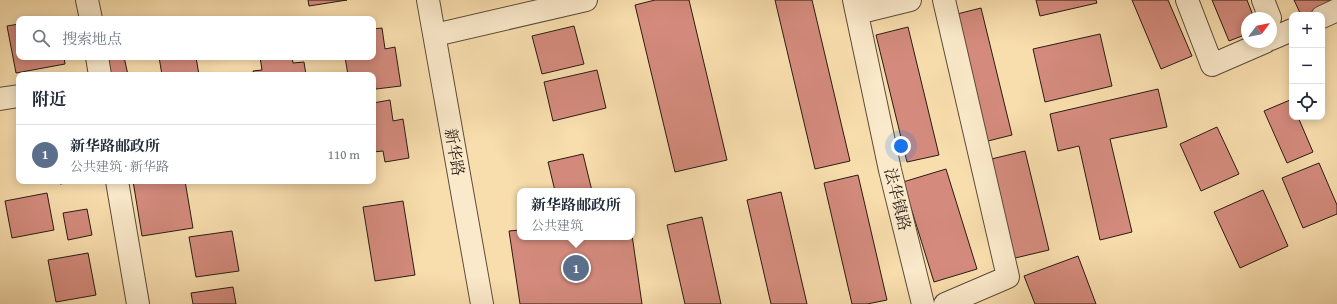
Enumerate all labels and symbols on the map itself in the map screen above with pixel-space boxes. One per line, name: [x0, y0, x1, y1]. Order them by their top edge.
north arrow: [1241, 12, 1277, 48]
street label: 新华路: [439, 126, 471, 178]
your location: [891, 136, 911, 156]
street label: 法华镇路: [879, 165, 917, 233]
pin: 1: [563, 253, 589, 283]

